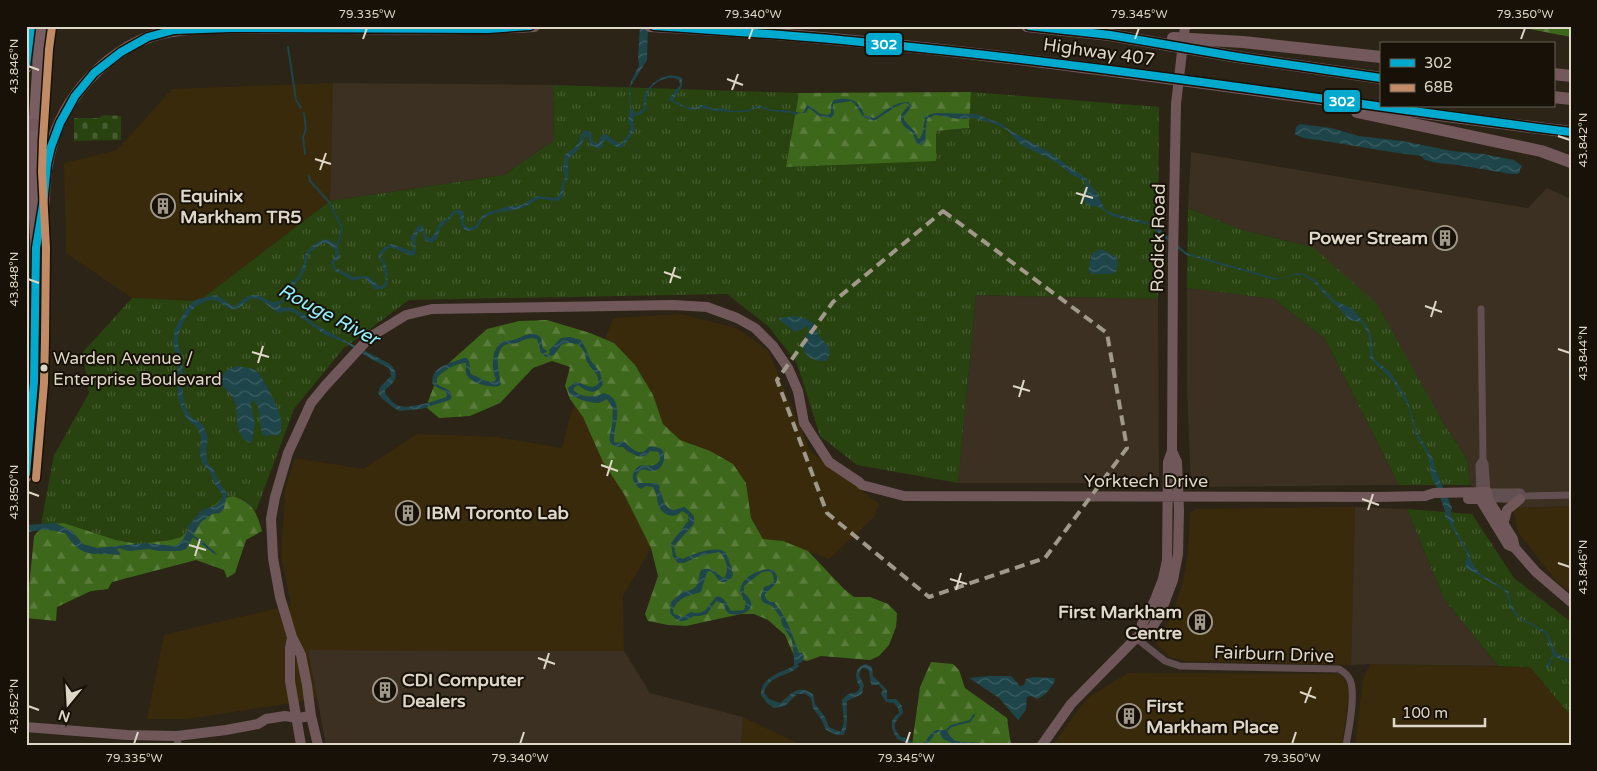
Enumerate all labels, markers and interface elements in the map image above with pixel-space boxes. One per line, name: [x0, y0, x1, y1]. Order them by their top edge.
text: 79.335°W: [338, 7, 396, 21]
text: 79.340°W: [724, 7, 782, 21]
text: 79.345°W: [1110, 7, 1168, 21]
text: 79.350°W: [1496, 7, 1554, 21]
line badge: 302: [865, 32, 903, 56]
street label: Highway 407: [1042, 33, 1156, 71]
text: 302: [871, 36, 897, 53]
text: 43.846°N: [7, 39, 21, 93]
legend: [1380, 42, 1554, 108]
text: 302: [1424, 54, 1452, 72]
text: 68B: [1424, 78, 1453, 96]
line badge: 302: [1323, 89, 1361, 113]
text: 302: [1329, 93, 1355, 110]
text: 43.842°N: [1576, 113, 1590, 167]
street label: Rodick Road: [1146, 183, 1170, 293]
place label: Equinix Markham TR5: [180, 185, 302, 228]
building icon: Equinix Markham TR5: [150, 193, 176, 219]
building icon: Power Stream: [1432, 225, 1458, 251]
place label: Power Stream: [1308, 227, 1428, 249]
text: 43.848°N: [7, 252, 21, 306]
water label: Rouge River: [275, 279, 385, 352]
text: 43.844°N: [1576, 326, 1590, 380]
place label: Warden Avenue / Enterprise Boulevard: [53, 348, 222, 390]
marker: Warden Avenue / Enterprise Boulevard: [39, 363, 49, 373]
text: 43.850°N: [7, 465, 21, 519]
street label: Yorktech Drive: [1084, 470, 1208, 492]
building icon: IBM Toronto Lab: [395, 500, 421, 526]
place label: IBM Toronto Lab: [426, 502, 569, 524]
text: 43.846°N: [1576, 540, 1590, 594]
place label: First Markham Centre: [1058, 601, 1182, 644]
building icon: First Markham Centre: [1187, 609, 1213, 635]
street label: Fairburn Drive: [1214, 641, 1334, 667]
place label: CDI Computer Dealers: [402, 669, 525, 712]
building icon: CDI Computer Dealers: [372, 677, 398, 703]
north arrow: [42, 678, 92, 728]
text: 43.852°N: [7, 679, 21, 733]
place label: First Markham Place: [1146, 695, 1279, 738]
scale bar: [1394, 696, 1486, 728]
building icon: First Markham Place: [1116, 703, 1142, 729]
text: 100 m: [1402, 704, 1448, 722]
text: N: [56, 706, 72, 726]
text: 79.335°W: [105, 751, 163, 765]
text: 79.340°W: [491, 751, 549, 765]
text: 79.345°W: [877, 751, 935, 765]
text: 79.350°W: [1263, 751, 1321, 765]

